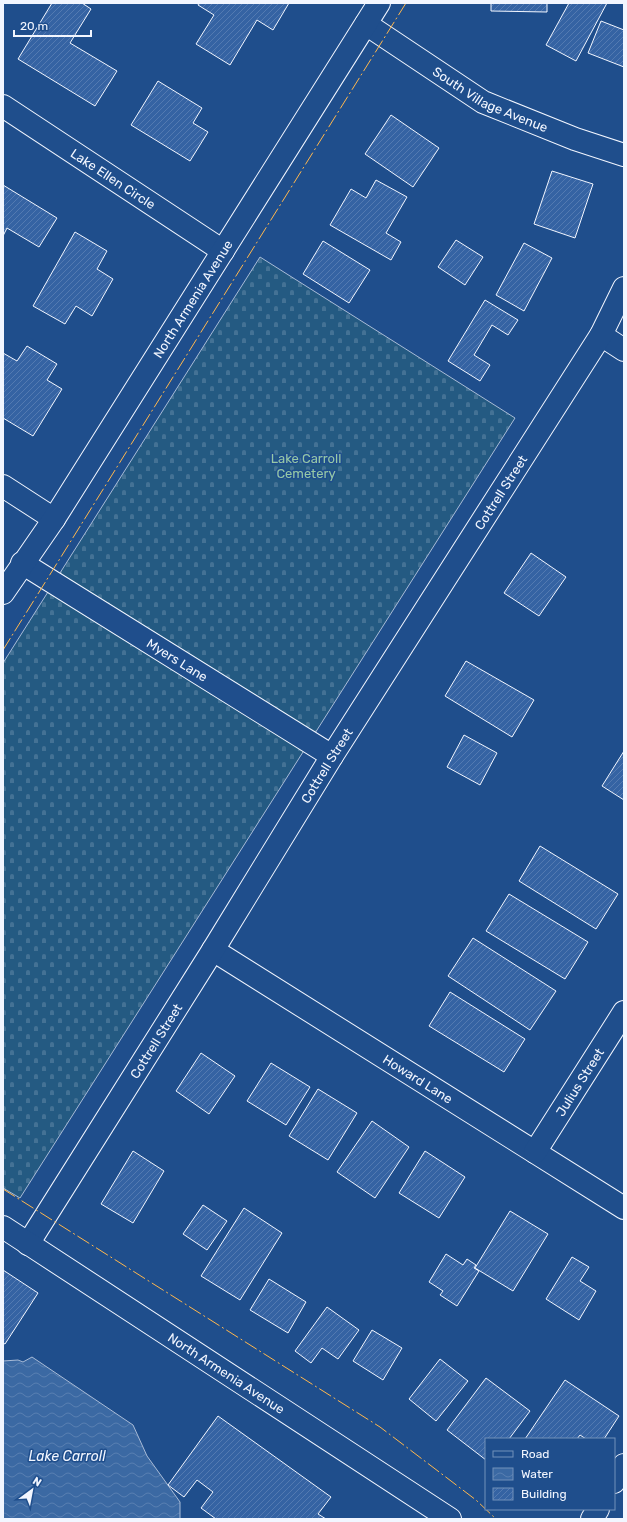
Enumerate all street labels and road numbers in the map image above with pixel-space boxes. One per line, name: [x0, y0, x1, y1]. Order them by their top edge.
street label: South Village Avenue: [430, 63, 550, 135]
street label: Lake Ellen Circle: [68, 145, 158, 212]
street label: North Armenia Avenue: [150, 237, 235, 361]
street label: Cottrell Street: [471, 452, 530, 532]
street label: Myers Lane: [144, 635, 211, 684]
street label: Cottrell Street: [298, 725, 355, 806]
street label: Cottrell Street: [127, 1001, 185, 1081]
street label: Julius Street: [552, 1045, 607, 1119]
street label: Howard Lane: [380, 1051, 456, 1106]
street label: North Armenia Avenue: [165, 1329, 288, 1417]

